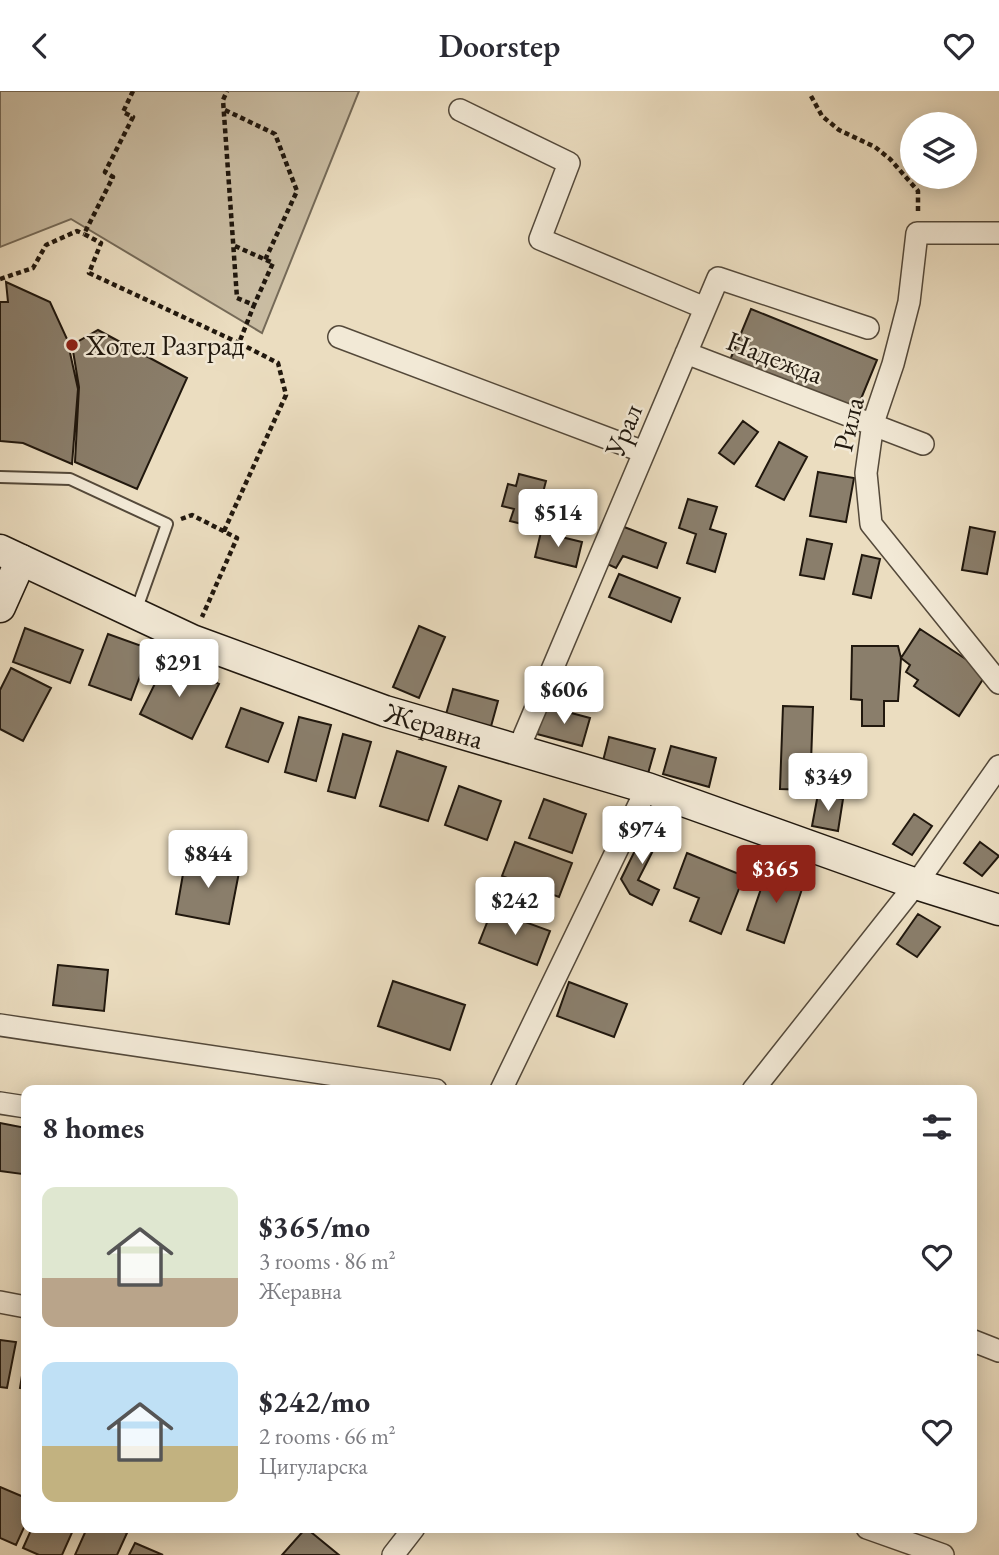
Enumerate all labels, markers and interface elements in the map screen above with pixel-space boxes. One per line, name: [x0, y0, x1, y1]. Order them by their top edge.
text: Doorstep: [439, 25, 560, 67]
icon: back: [21, 27, 59, 65]
icon: heart: [940, 27, 978, 65]
map controls: [900, 112, 977, 189]
button: layers: [900, 112, 977, 189]
street label: Надежда: [722, 322, 829, 392]
place label: Хотел Разград: [85, 327, 245, 363]
marker: Хотел Разград: [64, 337, 80, 353]
street label: Рила: [824, 392, 872, 455]
street label: Урал: [596, 398, 650, 463]
pin: $514: [517, 489, 599, 549]
text: $514: [534, 497, 582, 527]
pin: $291: [138, 639, 220, 699]
text: $291: [155, 647, 203, 677]
pin: $606: [523, 667, 605, 726]
text: $606: [540, 674, 588, 704]
street label: Жеравна: [380, 694, 488, 757]
pin: $349: [787, 753, 869, 813]
text: $349: [804, 761, 852, 791]
pin: $974: [601, 807, 683, 866]
text: $974: [618, 814, 666, 844]
pin: $844: [167, 831, 249, 890]
text: $844: [184, 838, 232, 868]
pin: $365: [735, 845, 817, 905]
text: $365: [752, 853, 800, 883]
pin: $242: [474, 877, 556, 937]
text: $242: [491, 885, 539, 915]
text: 8 homes: [42, 1108, 144, 1147]
icon: filters: [918, 1108, 956, 1146]
text: $365/mo: [259, 1207, 370, 1246]
icon: home: [98, 1215, 182, 1299]
icon: heart: [918, 1238, 956, 1276]
text: 3 rooms · 86 m²: [259, 1246, 396, 1276]
text: Жеравна: [259, 1276, 342, 1306]
text: $242/mo: [259, 1382, 370, 1421]
icon: home: [98, 1390, 182, 1474]
icon: heart: [918, 1413, 956, 1451]
text: 2 rooms · 66 m²: [259, 1421, 396, 1451]
text: Цигуларска: [259, 1451, 368, 1481]

